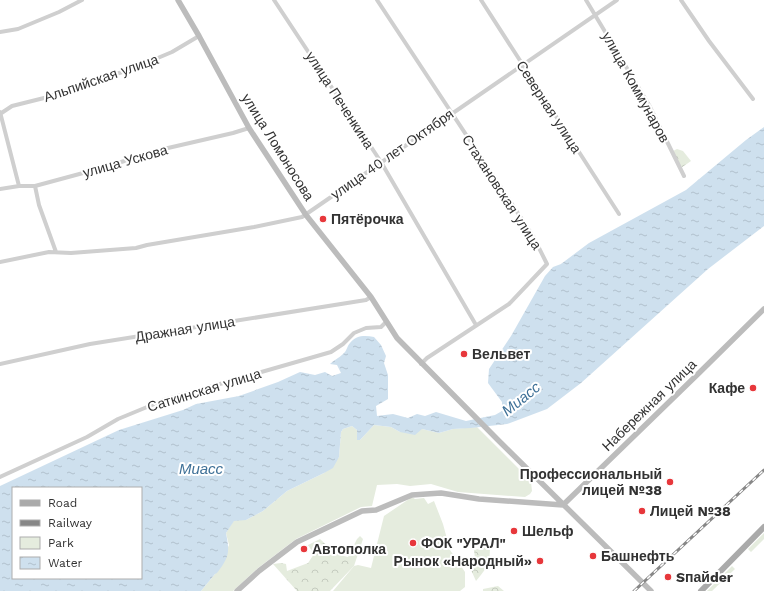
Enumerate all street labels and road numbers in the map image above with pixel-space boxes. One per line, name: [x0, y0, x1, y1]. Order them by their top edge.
street label: улица Коммунаров: [599, 29, 673, 145]
street label: улица Печенкина: [303, 48, 378, 152]
street label: Альпийская улица: [42, 51, 161, 105]
street label: Северная улица: [513, 58, 585, 156]
street label: улица Ломоносова: [239, 91, 318, 204]
street label: улица 40 лет Октября: [327, 105, 457, 203]
street label: Стахановская улица: [459, 132, 545, 253]
street label: улица Ускова: [81, 141, 169, 181]
street label: Дражная улица: [134, 313, 236, 345]
street label: Набережная улица: [599, 356, 700, 454]
street label: Саткинская улица: [145, 365, 263, 415]

